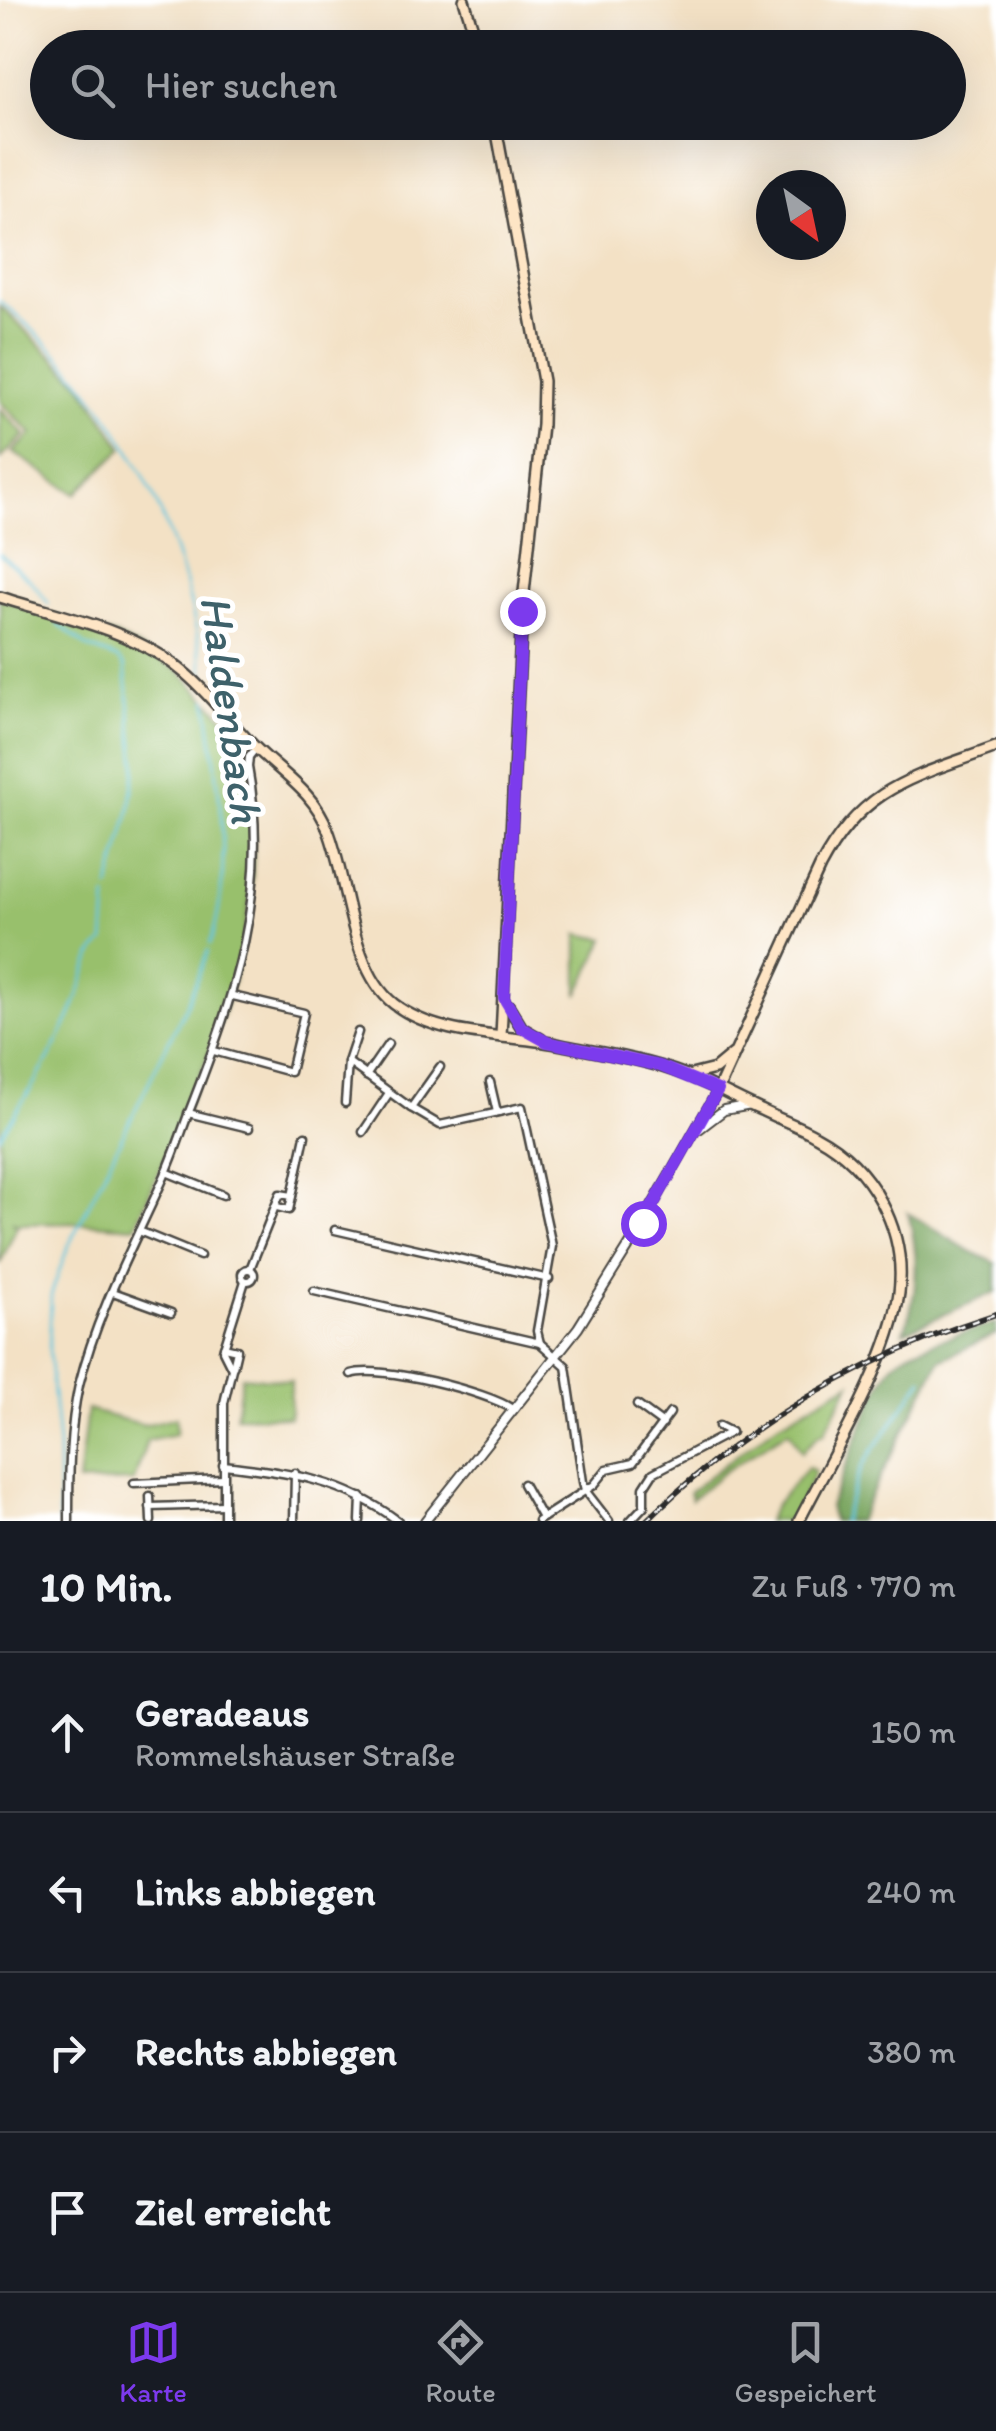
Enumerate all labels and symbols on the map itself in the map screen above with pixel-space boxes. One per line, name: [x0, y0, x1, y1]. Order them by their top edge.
north arrow: [756, 170, 846, 260]
route end: [500, 589, 546, 635]
water label: Haldenbach: [189, 592, 275, 826]
route start: [621, 1201, 667, 1247]

